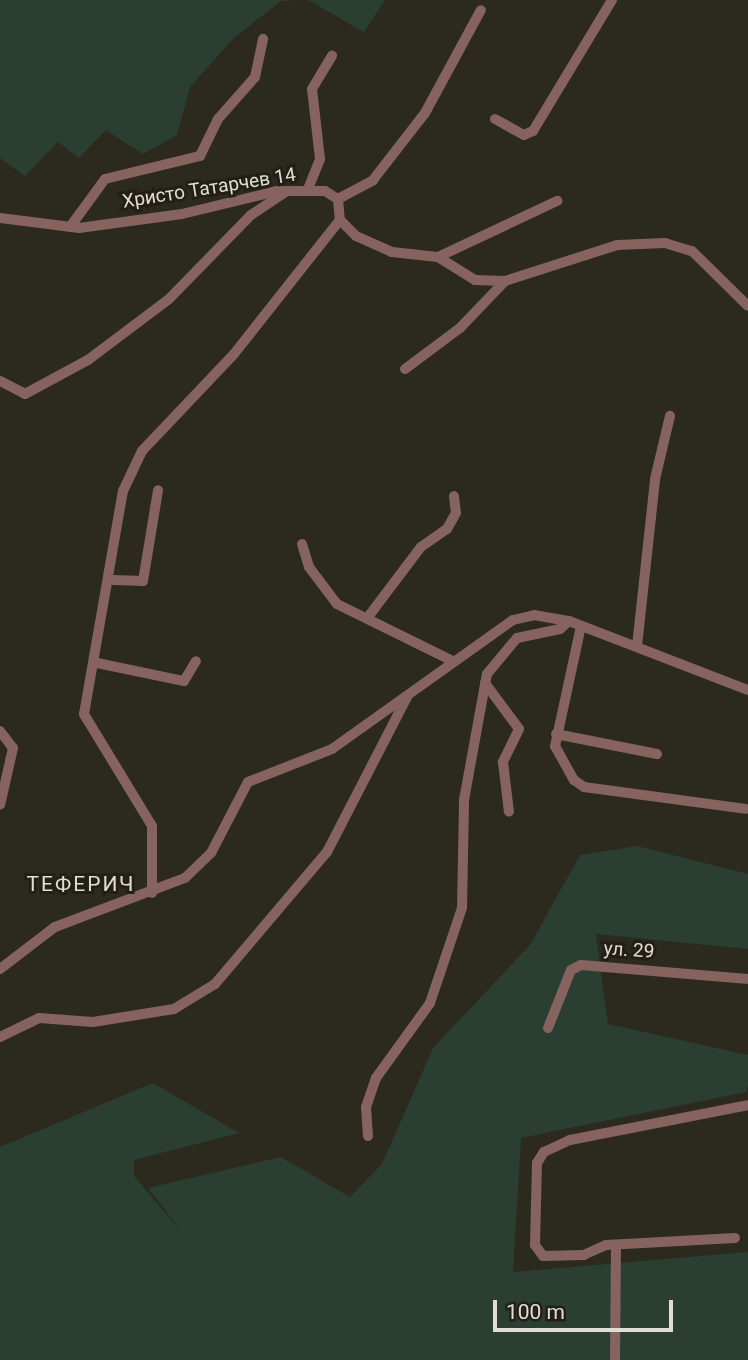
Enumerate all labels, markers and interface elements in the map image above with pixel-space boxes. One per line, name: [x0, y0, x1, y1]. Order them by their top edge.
street label: Христо Татарчев 14: [120, 163, 298, 213]
district label: ТЕФЕРИЧ: [27, 871, 135, 897]
street label: ул. 29: [603, 937, 655, 963]
scale bar: [496, 1286, 676, 1330]
text: 100 m: [506, 1300, 565, 1324]

